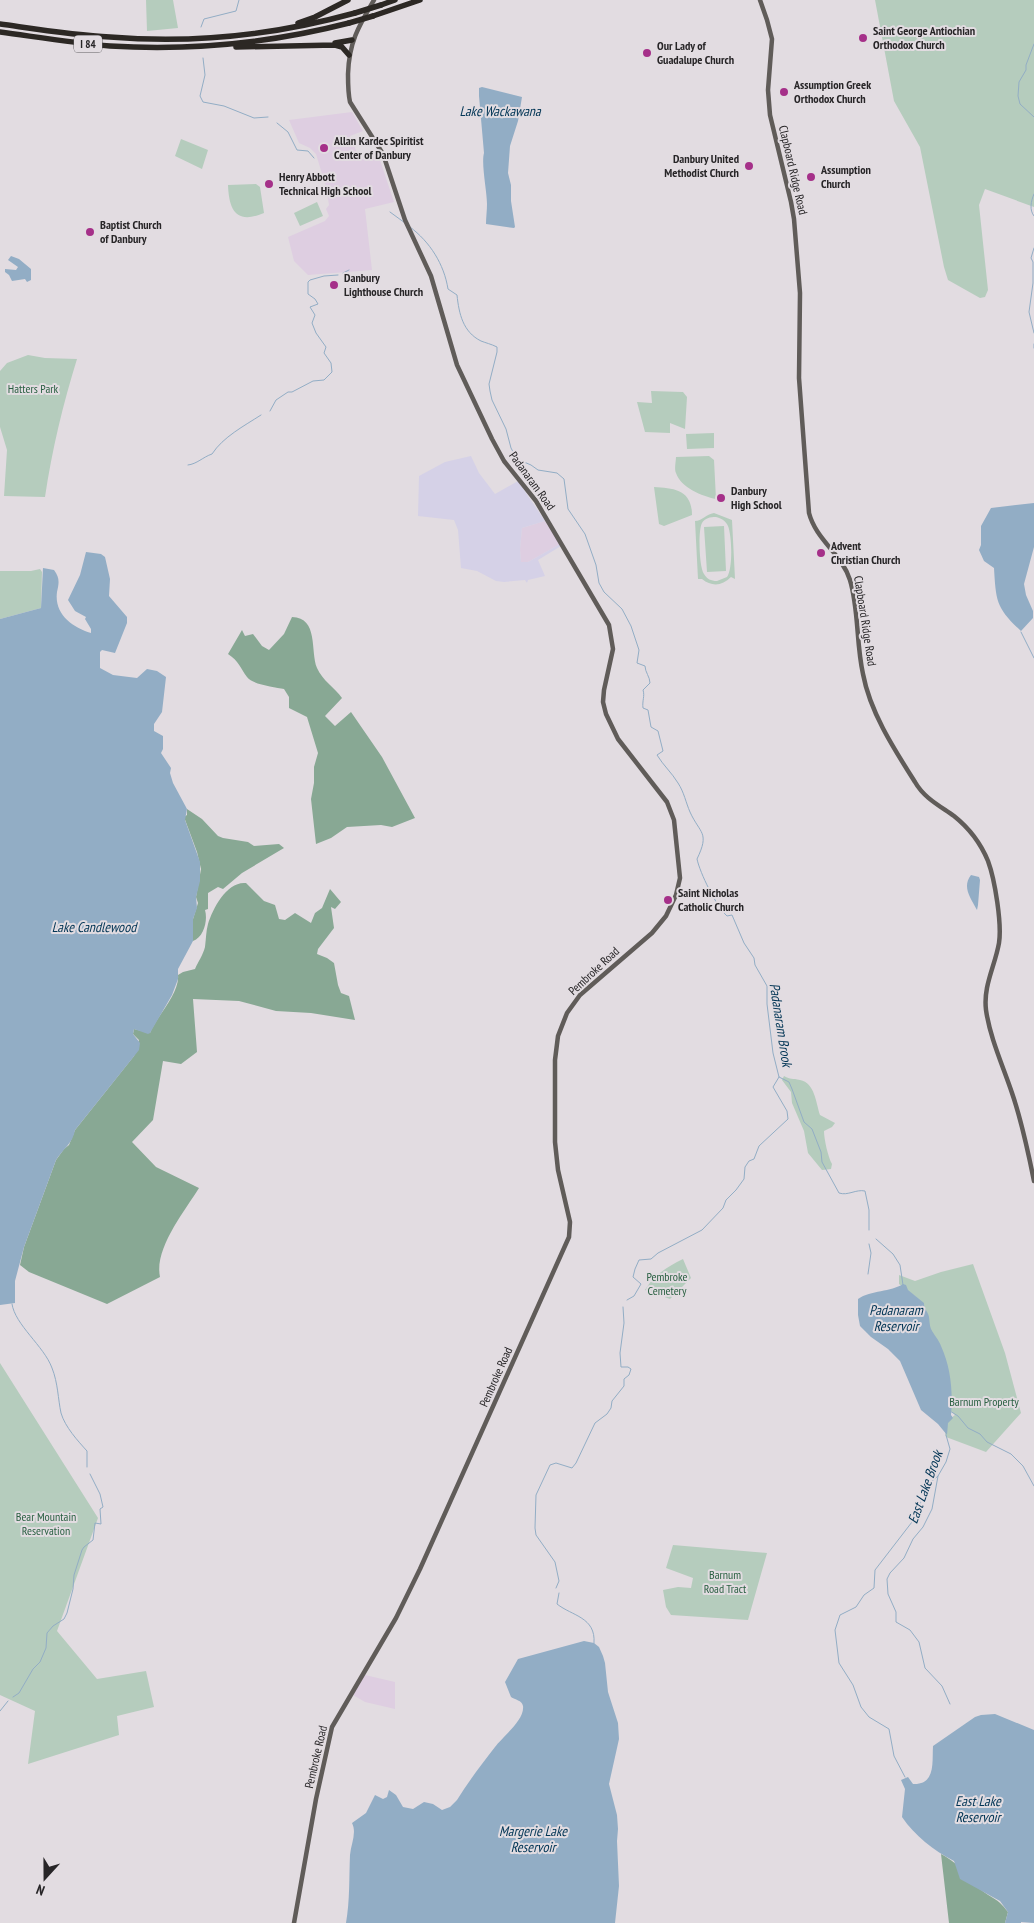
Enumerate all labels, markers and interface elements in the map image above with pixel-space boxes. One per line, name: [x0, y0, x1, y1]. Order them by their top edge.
place label: Saint George Antiochian Orthodox Church: [873, 23, 975, 52]
marker: Saint George Antiochian Orthodox Church: [857, 32, 869, 44]
road number: I 84: [74, 36, 102, 52]
place label: Our Lady of Guadalupe Church: [657, 38, 734, 67]
marker: Our Lady of Guadalupe Church: [641, 47, 653, 59]
place label: Assumption Greek Orthodox Church: [793, 77, 871, 106]
marker: Assumption Greek Orthodox Church: [778, 86, 790, 98]
water label: Lake Wackawana: [459, 102, 542, 120]
street label: Clapboard Ridge Road: [776, 124, 811, 216]
place label: Allan Kardec Spiritist Center of Danbury: [333, 133, 424, 162]
marker: Allan Kardec Spiritist Center of Danbury: [318, 142, 330, 154]
place label: Danbury United Methodist Church: [664, 151, 739, 180]
marker: Danbury United Methodist Church: [743, 160, 755, 172]
place label: Assumption Church: [820, 162, 871, 191]
place label: Henry Abbott Technical High School: [279, 169, 372, 198]
marker: Assumption Church: [805, 171, 817, 183]
marker: Henry Abbott Technical High School: [263, 178, 275, 190]
place label: Baptist Church of Danbury: [100, 217, 162, 246]
marker: Baptist Church of Danbury: [84, 226, 96, 238]
place label: Danbury Lighthouse Church: [344, 270, 423, 299]
marker: Danbury Lighthouse Church: [328, 279, 340, 291]
park label: Hatters Park: [8, 381, 59, 396]
street label: Padanaram Road: [506, 448, 559, 513]
place label: Danbury High School: [731, 483, 782, 512]
marker: Danbury High School: [715, 492, 727, 504]
place label: Advent Christian Church: [830, 538, 900, 567]
marker: Advent Christian Church: [815, 547, 827, 559]
street label: Clapboard Ridge Road: [851, 575, 880, 667]
place label: Saint Nicholas Catholic Church: [678, 885, 744, 914]
marker: Saint Nicholas Catholic Church: [662, 894, 674, 906]
water label: Lake Candlewood: [52, 918, 138, 936]
street label: Pembroke Road: [565, 943, 622, 998]
water label: Padanaram Brook: [766, 982, 797, 1070]
park label: Pembroke Cemetery: [646, 1269, 688, 1298]
water label: Padanaram Reservoir: [869, 1301, 924, 1335]
street label: Pembroke Road: [476, 1344, 515, 1409]
park label: Barnum Property: [949, 1394, 1019, 1409]
water label: East Lake Brook: [903, 1447, 947, 1526]
park label: Bear Mountain Reservation: [16, 1509, 76, 1538]
park label: Barnum Road Tract: [704, 1567, 747, 1596]
street label: Pembroke Road: [301, 1724, 330, 1790]
water label: East Lake Reservoir: [955, 1792, 1002, 1826]
water label: Margerie Lake Reservoir: [499, 1822, 568, 1856]
north arrow: [20, 1853, 70, 1903]
text: N: [34, 1880, 47, 1900]

